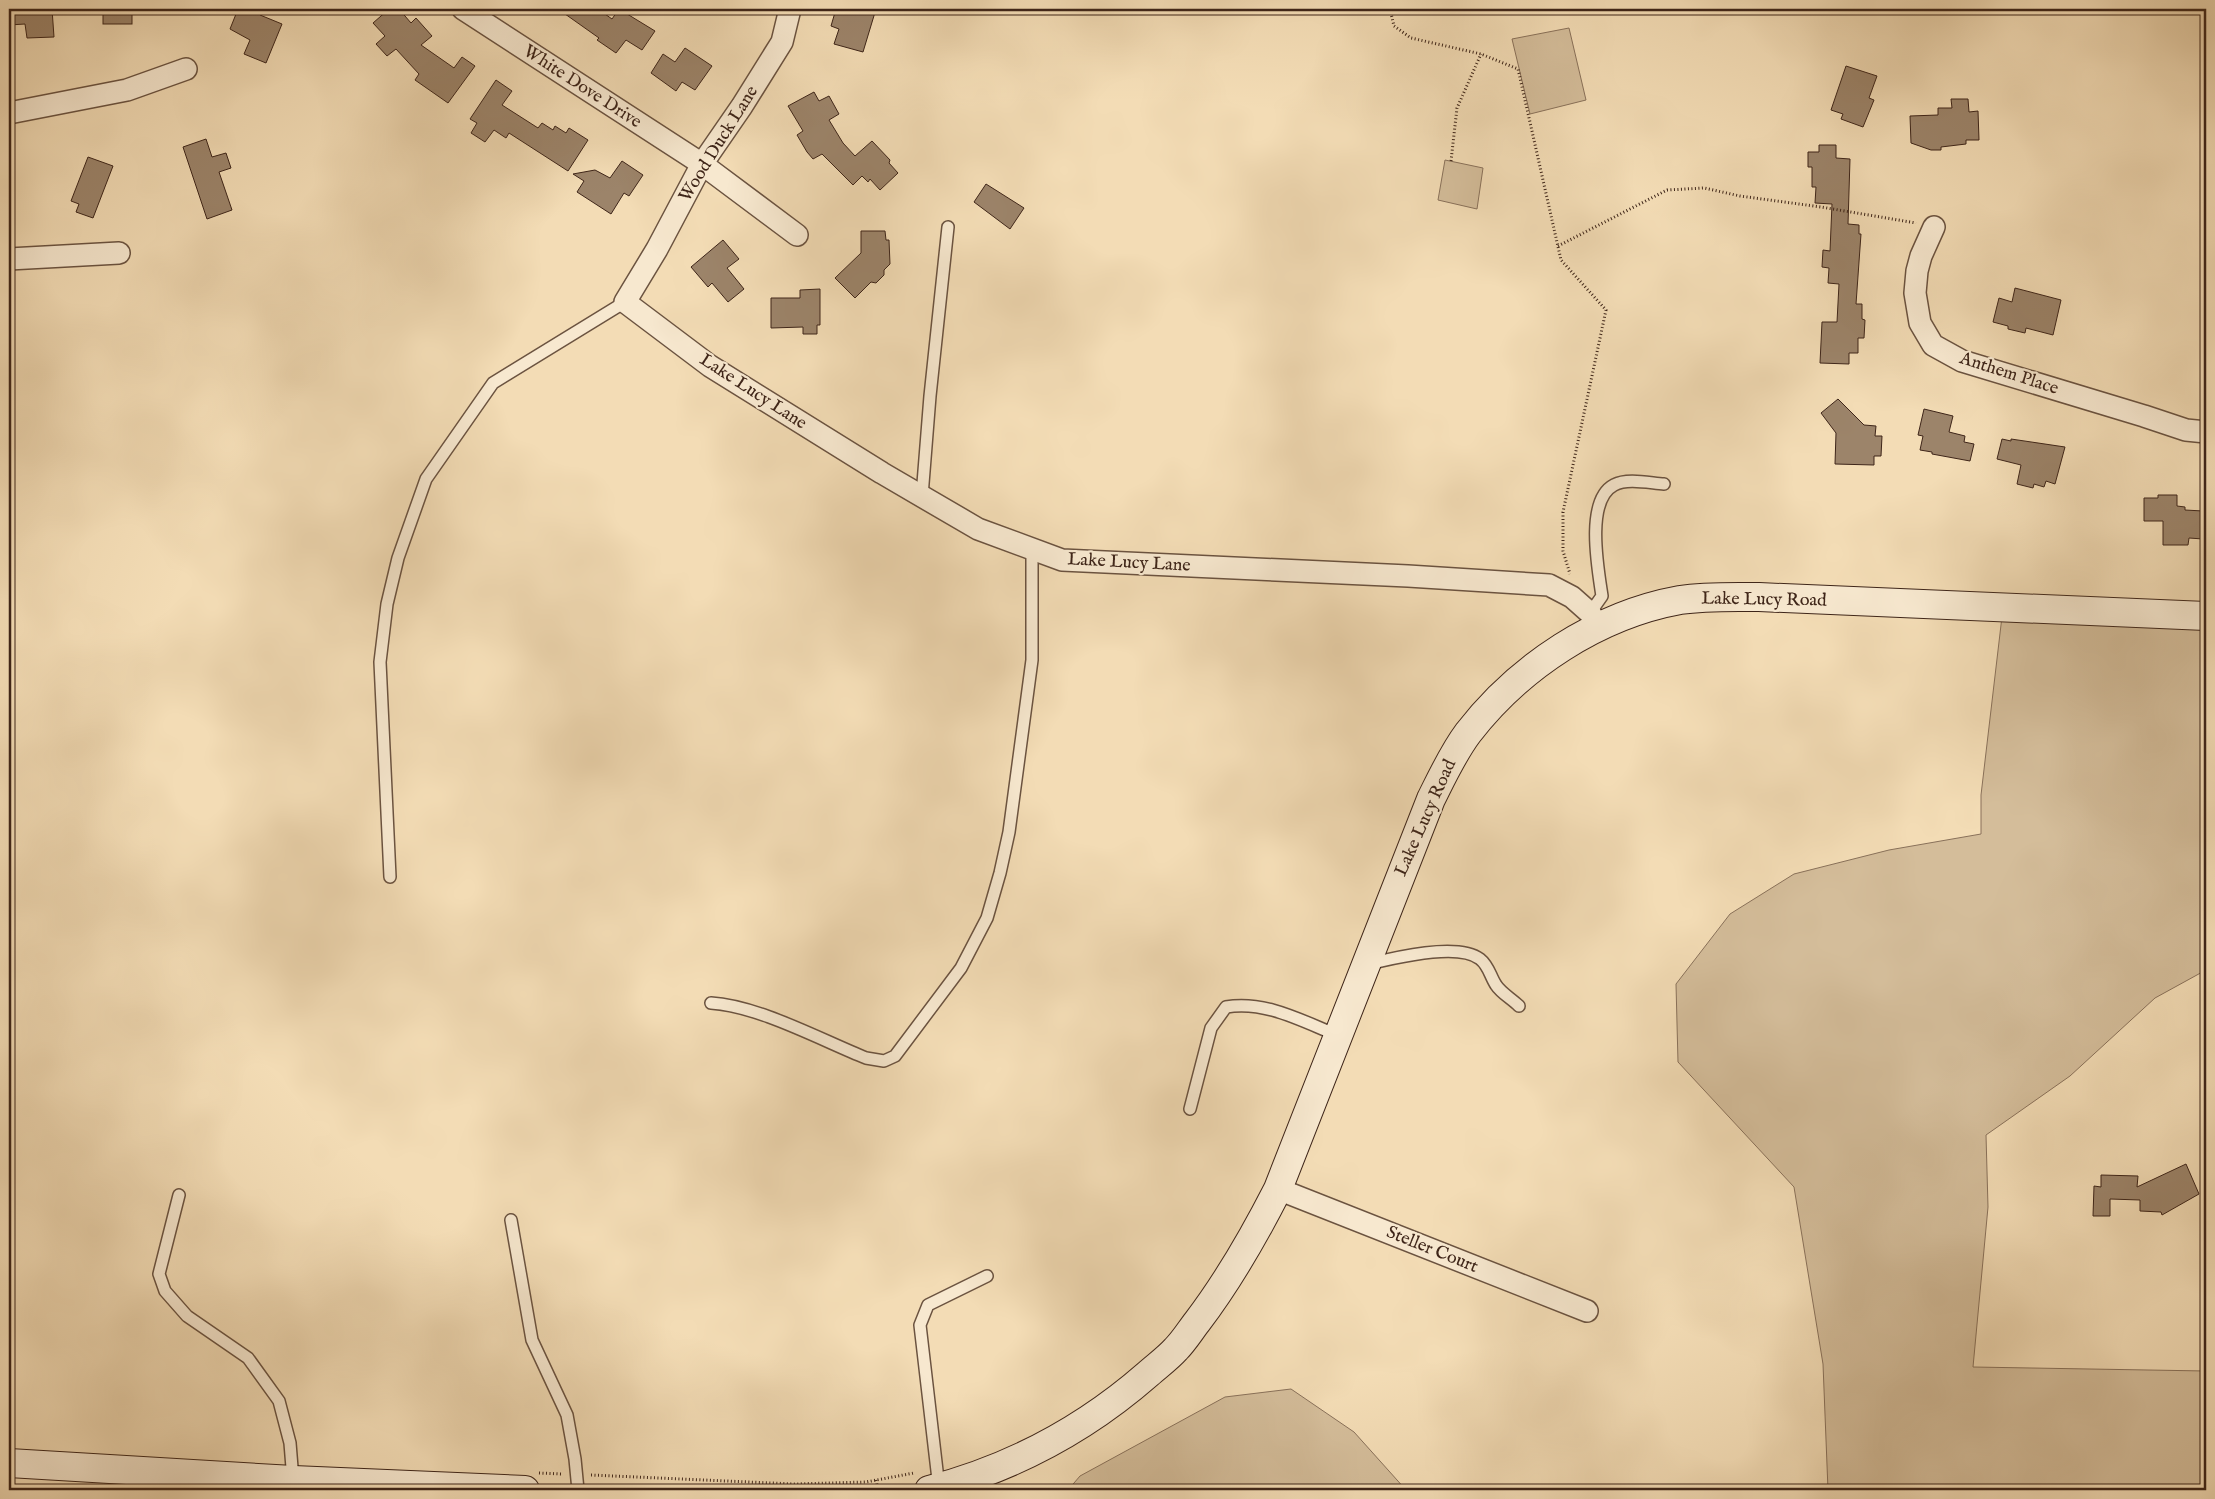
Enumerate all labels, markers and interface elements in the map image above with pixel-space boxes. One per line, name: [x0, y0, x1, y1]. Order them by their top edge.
street label: White Dove Drive: [518, 40, 646, 134]
street label: Wood Duck Lane: [674, 82, 764, 206]
street label: Anthem Place: [1956, 347, 2061, 401]
street label: Lake Lucy Lane: [695, 349, 811, 435]
street label: Lake Lucy Lane: [1067, 548, 1191, 578]
street label: Lake Lucy Road: [1701, 587, 1827, 613]
street label: Lake Lucy Road: [1390, 756, 1462, 880]
street label: Steller Court: [1383, 1221, 1481, 1279]

